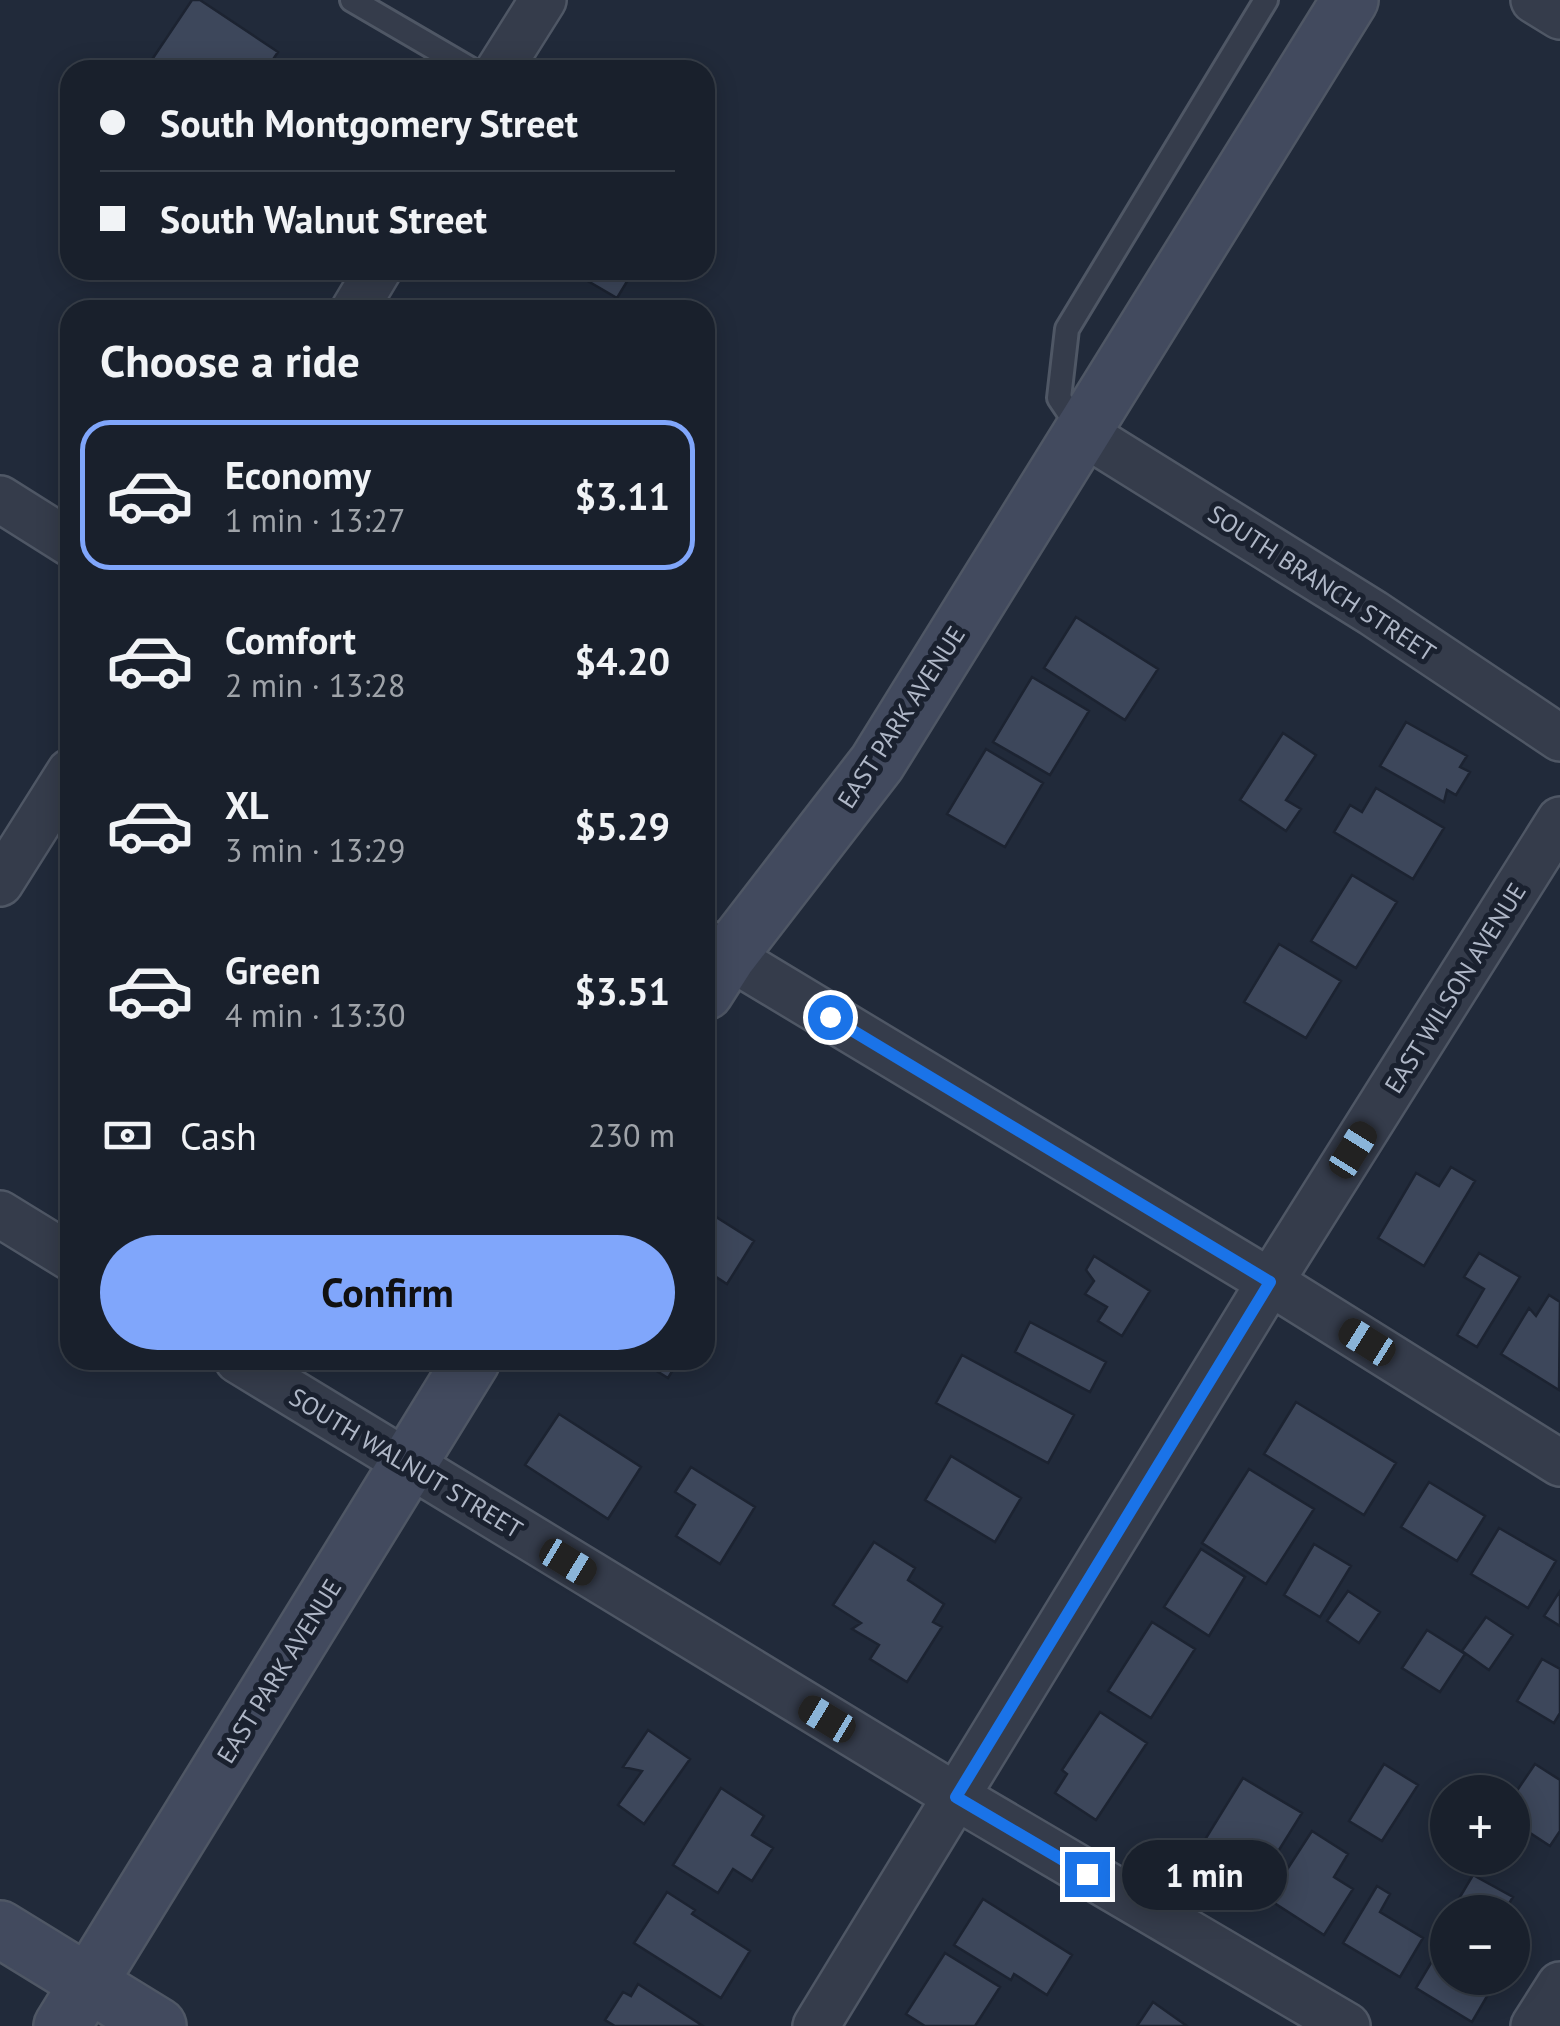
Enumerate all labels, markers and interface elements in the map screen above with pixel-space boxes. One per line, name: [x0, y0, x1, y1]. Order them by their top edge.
text: South Montgomery Street: [160, 98, 578, 147]
text: South Walnut Street: [160, 194, 487, 243]
text: Choose a ride: [100, 331, 360, 389]
icon: car: [105, 450, 195, 540]
text: Economy: [225, 450, 371, 499]
text: $3.11: [574, 471, 670, 520]
street label: SOUTH BRANCH STREET: [1202, 497, 1442, 669]
text: 1 min · 13:27: [225, 499, 405, 541]
icon: car: [105, 615, 195, 705]
text: Comfort: [225, 615, 356, 664]
street label: EAST PARK AVENUE: [830, 620, 972, 814]
text: $4.20: [574, 636, 670, 685]
text: 2 min · 13:28: [225, 664, 405, 706]
icon: car: [105, 780, 195, 870]
text: XL: [225, 780, 269, 829]
text: $5.29: [574, 801, 670, 850]
text: 3 min · 13:29: [225, 829, 405, 871]
street label: EAST WILSON AVENUE: [1377, 877, 1533, 1099]
icon: car: [105, 945, 195, 1035]
text: Green: [225, 945, 321, 994]
text: $3.51: [574, 966, 670, 1015]
text: 4 min · 13:30: [225, 994, 405, 1036]
route start: [808, 995, 853, 1040]
icon: cash: [100, 1108, 155, 1163]
text: Cash: [180, 1111, 257, 1160]
text: 230 m: [588, 1114, 675, 1156]
car: [1324, 1117, 1382, 1183]
button: Confirm: [100, 1235, 675, 1350]
car: [1334, 1313, 1400, 1371]
street label: SOUTH WALNUT STREET: [284, 1381, 529, 1545]
car: [535, 1534, 601, 1590]
street label: EAST PARK AVENUE: [210, 1573, 348, 1769]
car: [794, 1691, 860, 1747]
map controls: [1430, 1775, 1530, 1995]
button: +: [1430, 1775, 1530, 1875]
callout: 1 min: [1122, 1839, 1287, 1909]
route end: [1065, 1852, 1110, 1897]
text: 1 min: [1165, 1854, 1244, 1896]
button: −: [1430, 1895, 1530, 1995]

